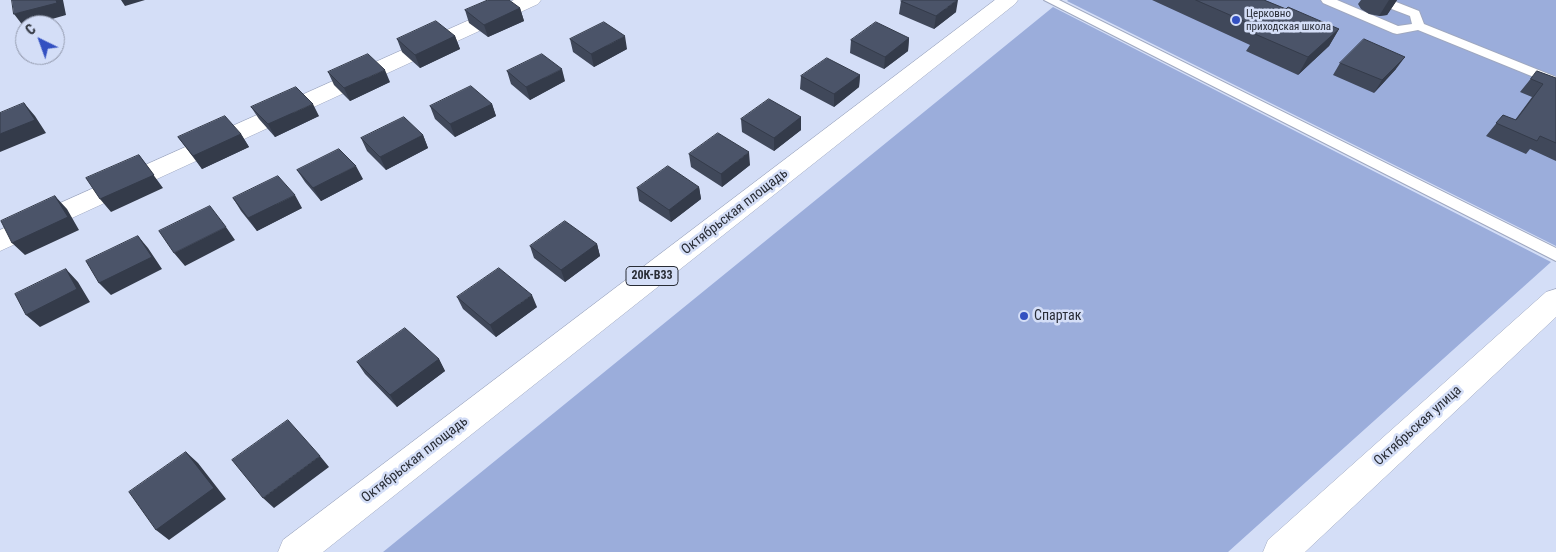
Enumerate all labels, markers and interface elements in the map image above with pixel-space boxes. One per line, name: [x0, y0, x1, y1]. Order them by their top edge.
place label: Церковно приходская школа: [1246, 7, 1331, 33]
marker: Церковно приходская школа: [1230, 14, 1242, 26]
north arrow: [15, 15, 65, 65]
text: С: [22, 21, 39, 38]
street label: Октябрьская площадь: [678, 165, 792, 259]
road number: 20К-В33: [626, 266, 678, 286]
place label: Спартак: [1034, 308, 1081, 324]
marker: Спартак: [1018, 310, 1030, 322]
street label: Октябрьская улица: [1371, 382, 1465, 470]
street label: Октябрьская площадь: [358, 413, 472, 507]

